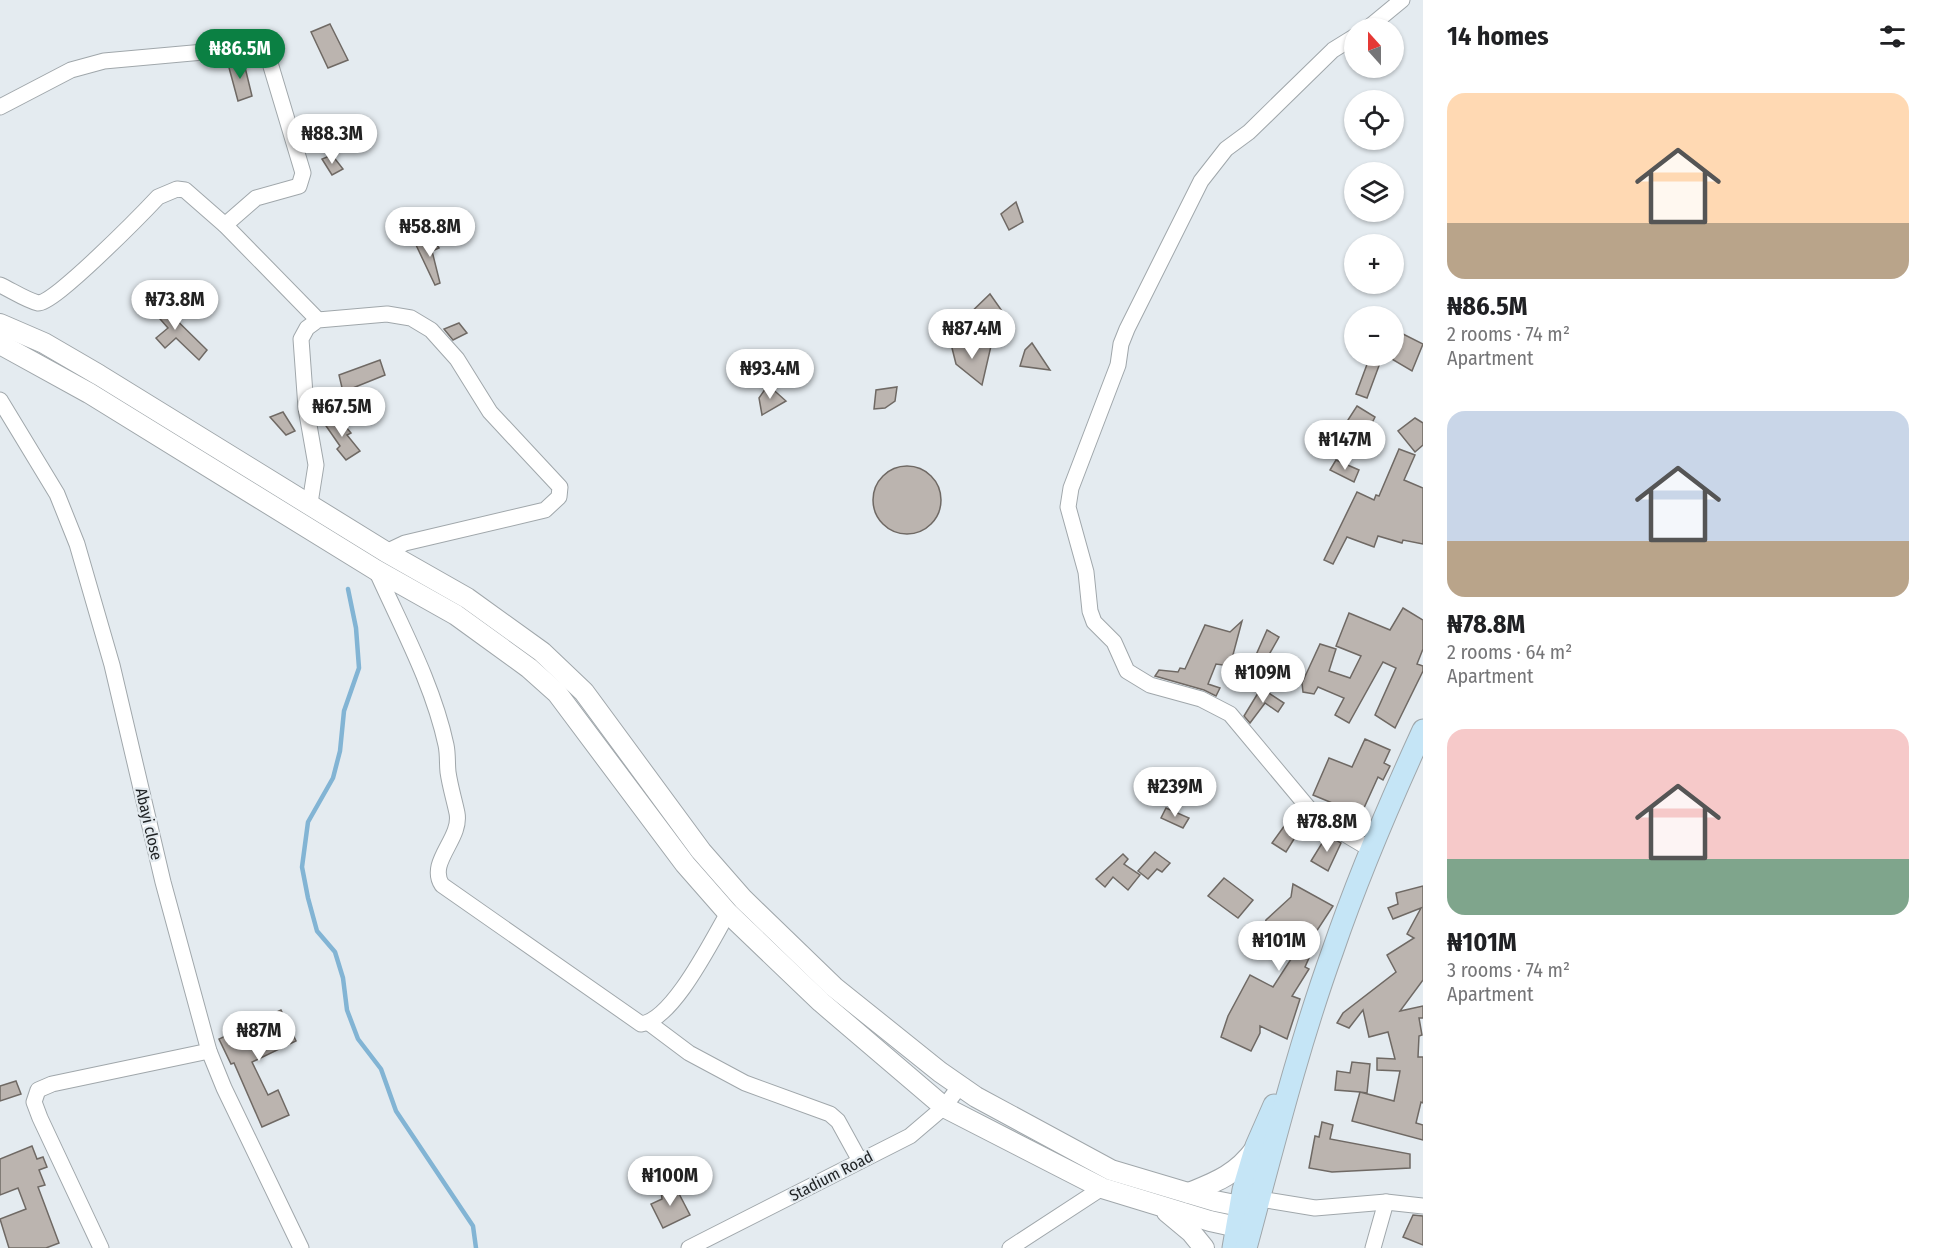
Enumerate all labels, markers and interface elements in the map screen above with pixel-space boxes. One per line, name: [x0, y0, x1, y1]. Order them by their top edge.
north arrow: [1344, 18, 1404, 78]
map controls: [1344, 18, 1404, 366]
icon: filters: [1876, 20, 1909, 53]
text: 14 homes: [1447, 21, 1549, 52]
pin: ₦86.5M: [191, 29, 289, 80]
text: ₦86.5M: [209, 36, 271, 60]
button: locate: [1344, 90, 1404, 150]
pin: ₦88.3M: [283, 114, 381, 165]
text: ₦88.3M: [301, 121, 363, 145]
icon: home: [1624, 132, 1732, 240]
button: layers: [1344, 162, 1404, 222]
pin: ₦58.8M: [381, 207, 479, 258]
text: ₦58.8M: [399, 214, 461, 238]
button: +: [1344, 234, 1404, 294]
pin: ₦73.8M: [126, 280, 224, 331]
text: ₦73.8M: [145, 287, 205, 311]
text: ₦86.5M: [1447, 291, 1527, 322]
button: −: [1344, 306, 1404, 366]
pin: ₦87.4M: [923, 309, 1021, 360]
text: ₦87.4M: [942, 316, 1002, 340]
text: 2 rooms · 74 m²: [1447, 322, 1570, 346]
text: Apartment: [1447, 346, 1534, 370]
pin: ₦93.4M: [721, 349, 819, 400]
text: ₦93.4M: [740, 356, 800, 380]
pin: ₦67.5M: [293, 387, 391, 438]
text: ₦67.5M: [312, 394, 372, 418]
pin: ₦147M: [1303, 420, 1387, 471]
text: ₦147M: [1318, 427, 1372, 451]
icon: home: [1624, 450, 1732, 558]
text: ₦78.8M: [1447, 609, 1525, 640]
text: 2 rooms · 64 m²: [1447, 640, 1572, 664]
pin: ₦109M: [1221, 653, 1305, 704]
text: ₦109M: [1235, 660, 1291, 684]
text: Apartment: [1447, 664, 1534, 688]
pin: ₦239M: [1133, 767, 1217, 818]
icon: home: [1624, 768, 1732, 876]
text: ₦239M: [1147, 774, 1203, 798]
street label: Abayi close: [131, 786, 167, 862]
pin: ₦78.8M: [1278, 802, 1376, 853]
text: ₦78.8M: [1297, 809, 1357, 833]
pin: ₦101M: [1237, 921, 1321, 972]
text: ₦101M: [1447, 927, 1517, 958]
text: ₦101M: [1252, 928, 1306, 952]
text: 3 rooms · 74 m²: [1447, 958, 1570, 982]
text: Apartment: [1447, 982, 1534, 1006]
pin: ₦87M: [223, 1011, 295, 1062]
text: ₦87M: [236, 1018, 282, 1042]
street label: Stadium Road: [786, 1147, 876, 1205]
pin: ₦100M: [628, 1156, 712, 1207]
text: ₦100M: [642, 1163, 698, 1187]

